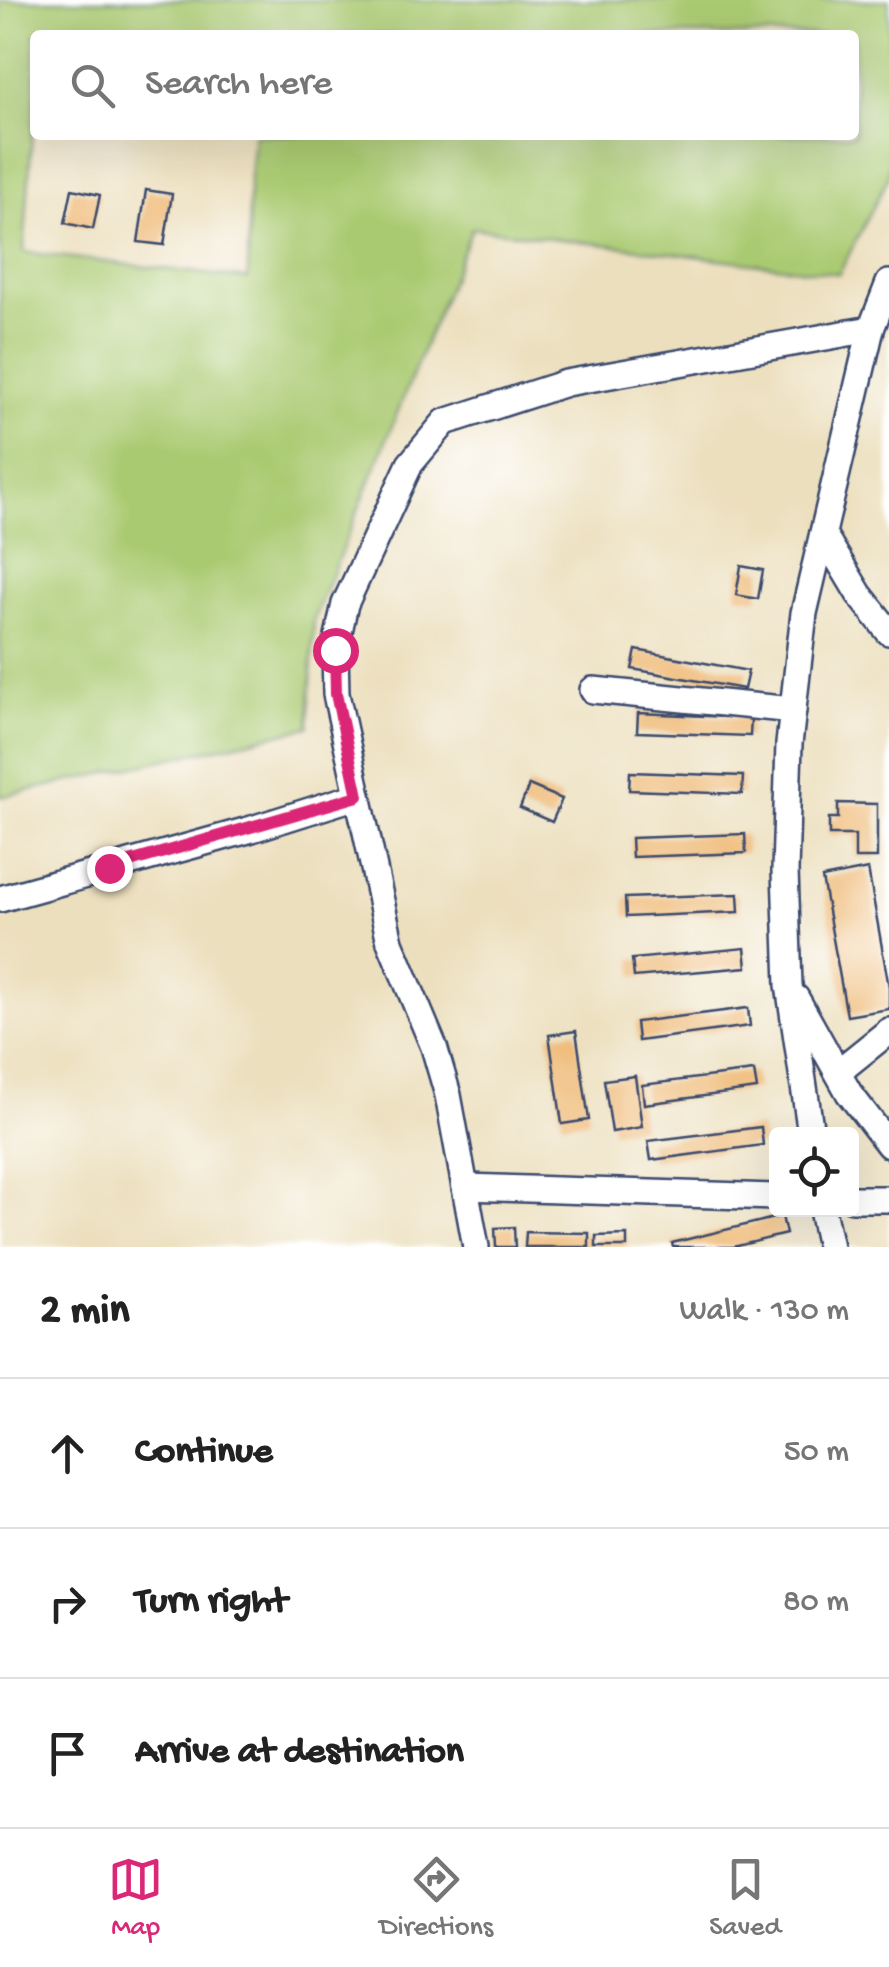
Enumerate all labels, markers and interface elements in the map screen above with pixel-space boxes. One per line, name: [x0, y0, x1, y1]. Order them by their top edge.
search box: [30, 30, 859, 140]
icon: search: [65, 58, 120, 113]
text: Search here: [145, 63, 332, 107]
route start: [313, 628, 359, 674]
route end: [87, 846, 133, 892]
map controls: [769, 1127, 859, 1217]
button: locate: [769, 1127, 859, 1217]
text: 2 min: [40, 1288, 129, 1337]
text: Walk · 130 m: [680, 1293, 849, 1331]
icon: ahead: [40, 1426, 95, 1481]
text: Continue: [135, 1431, 273, 1475]
text: 50 m: [784, 1434, 849, 1472]
icon: right: [40, 1576, 95, 1631]
text: Turn right: [135, 1581, 287, 1625]
text: 80 m: [783, 1584, 849, 1622]
icon: arrive: [40, 1726, 95, 1781]
text: Arrive at destination: [135, 1731, 464, 1775]
tab: Map: [108, 1852, 163, 1945]
tab: Directions: [379, 1852, 493, 1945]
tab: Saved: [709, 1852, 781, 1945]

